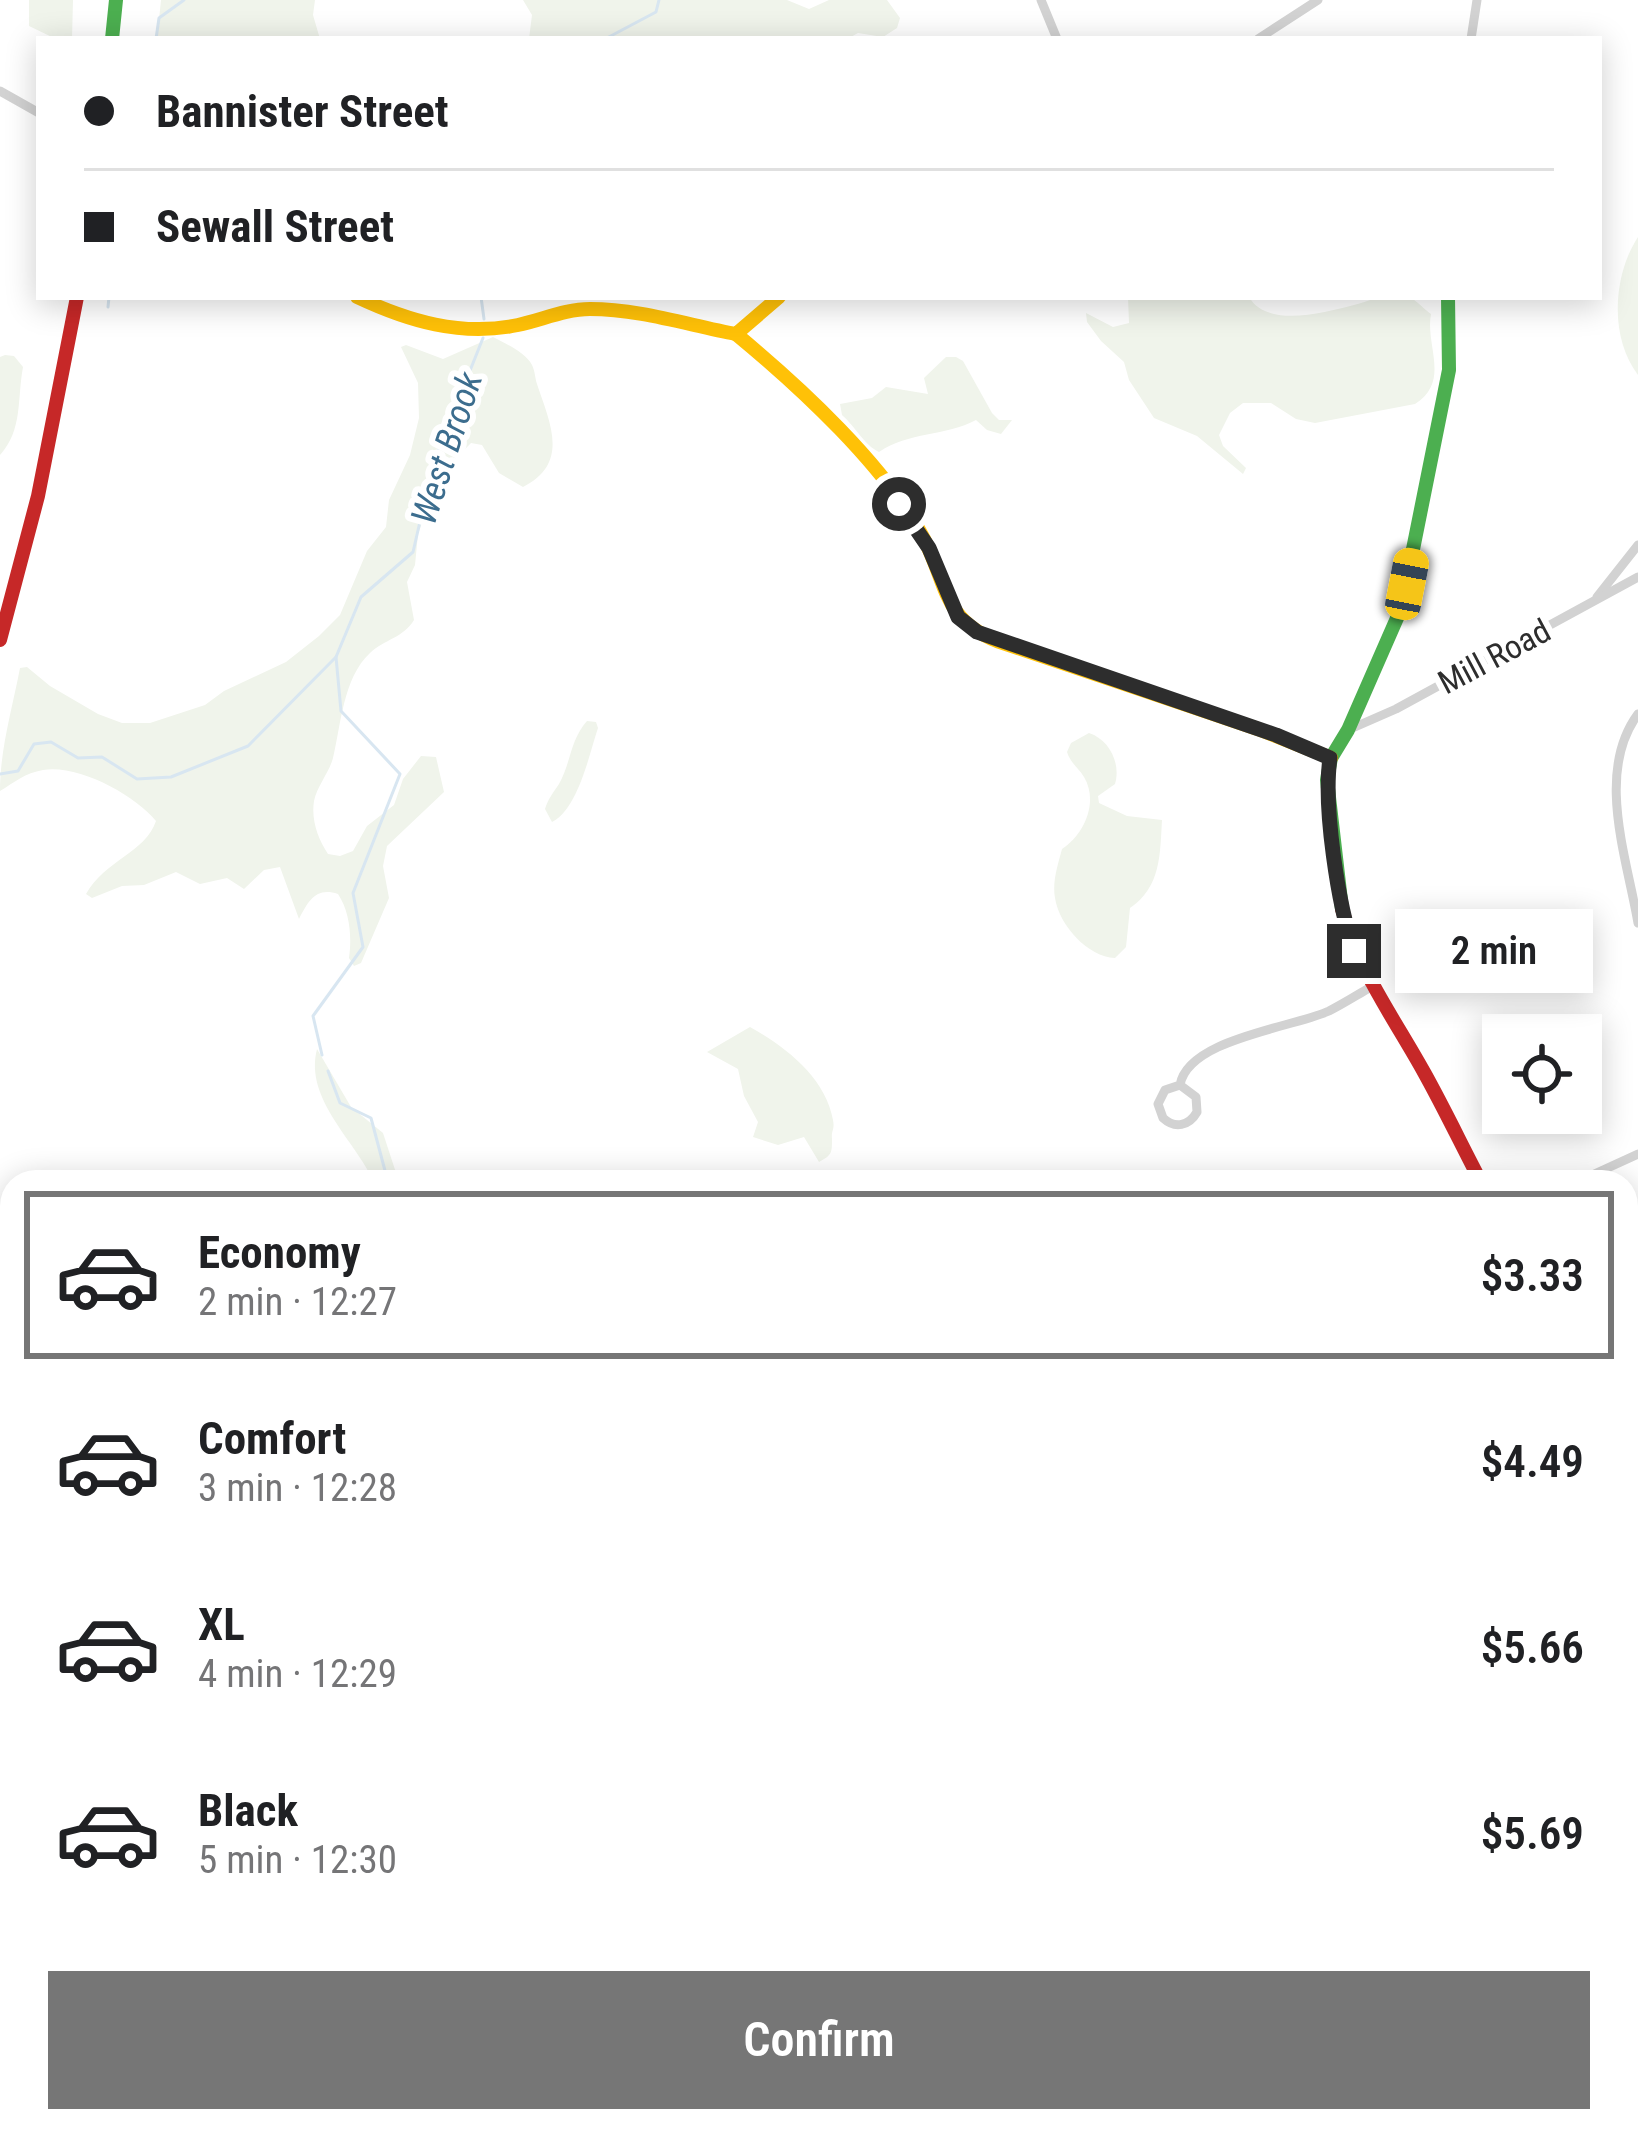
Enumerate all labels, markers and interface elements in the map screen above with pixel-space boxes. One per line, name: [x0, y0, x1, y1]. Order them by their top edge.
text: Bannister Street: [156, 85, 449, 138]
text: Sewall Street: [156, 200, 394, 253]
water label: West Brook: [403, 366, 492, 529]
route start: [872, 477, 926, 531]
car: [1382, 545, 1432, 623]
street label: Mill Road: [1431, 611, 1557, 702]
callout: 2 min: [1396, 909, 1594, 993]
route end: [1327, 924, 1381, 978]
text: 2 min: [1451, 928, 1537, 974]
map controls: [1482, 1014, 1602, 1134]
button: locate: [1482, 1014, 1602, 1134]
icon: car: [54, 1221, 162, 1329]
text: Economy: [198, 1226, 361, 1279]
text: $3.33: [1481, 1249, 1584, 1302]
text: 2 min · 12:27: [198, 1279, 397, 1325]
icon: car: [54, 1407, 162, 1515]
text: Comfort: [198, 1412, 346, 1465]
text: $4.49: [1481, 1435, 1584, 1488]
text: 3 min · 12:28: [198, 1465, 397, 1511]
icon: car: [54, 1593, 162, 1701]
text: XL: [198, 1598, 245, 1651]
text: $5.66: [1481, 1621, 1584, 1674]
text: 4 min · 12:29: [198, 1651, 397, 1697]
icon: car: [54, 1779, 162, 1887]
text: Black: [198, 1784, 298, 1837]
text: $5.69: [1481, 1807, 1584, 1860]
text: 5 min · 12:30: [198, 1837, 397, 1883]
button: Confirm: [48, 1971, 1590, 2109]

